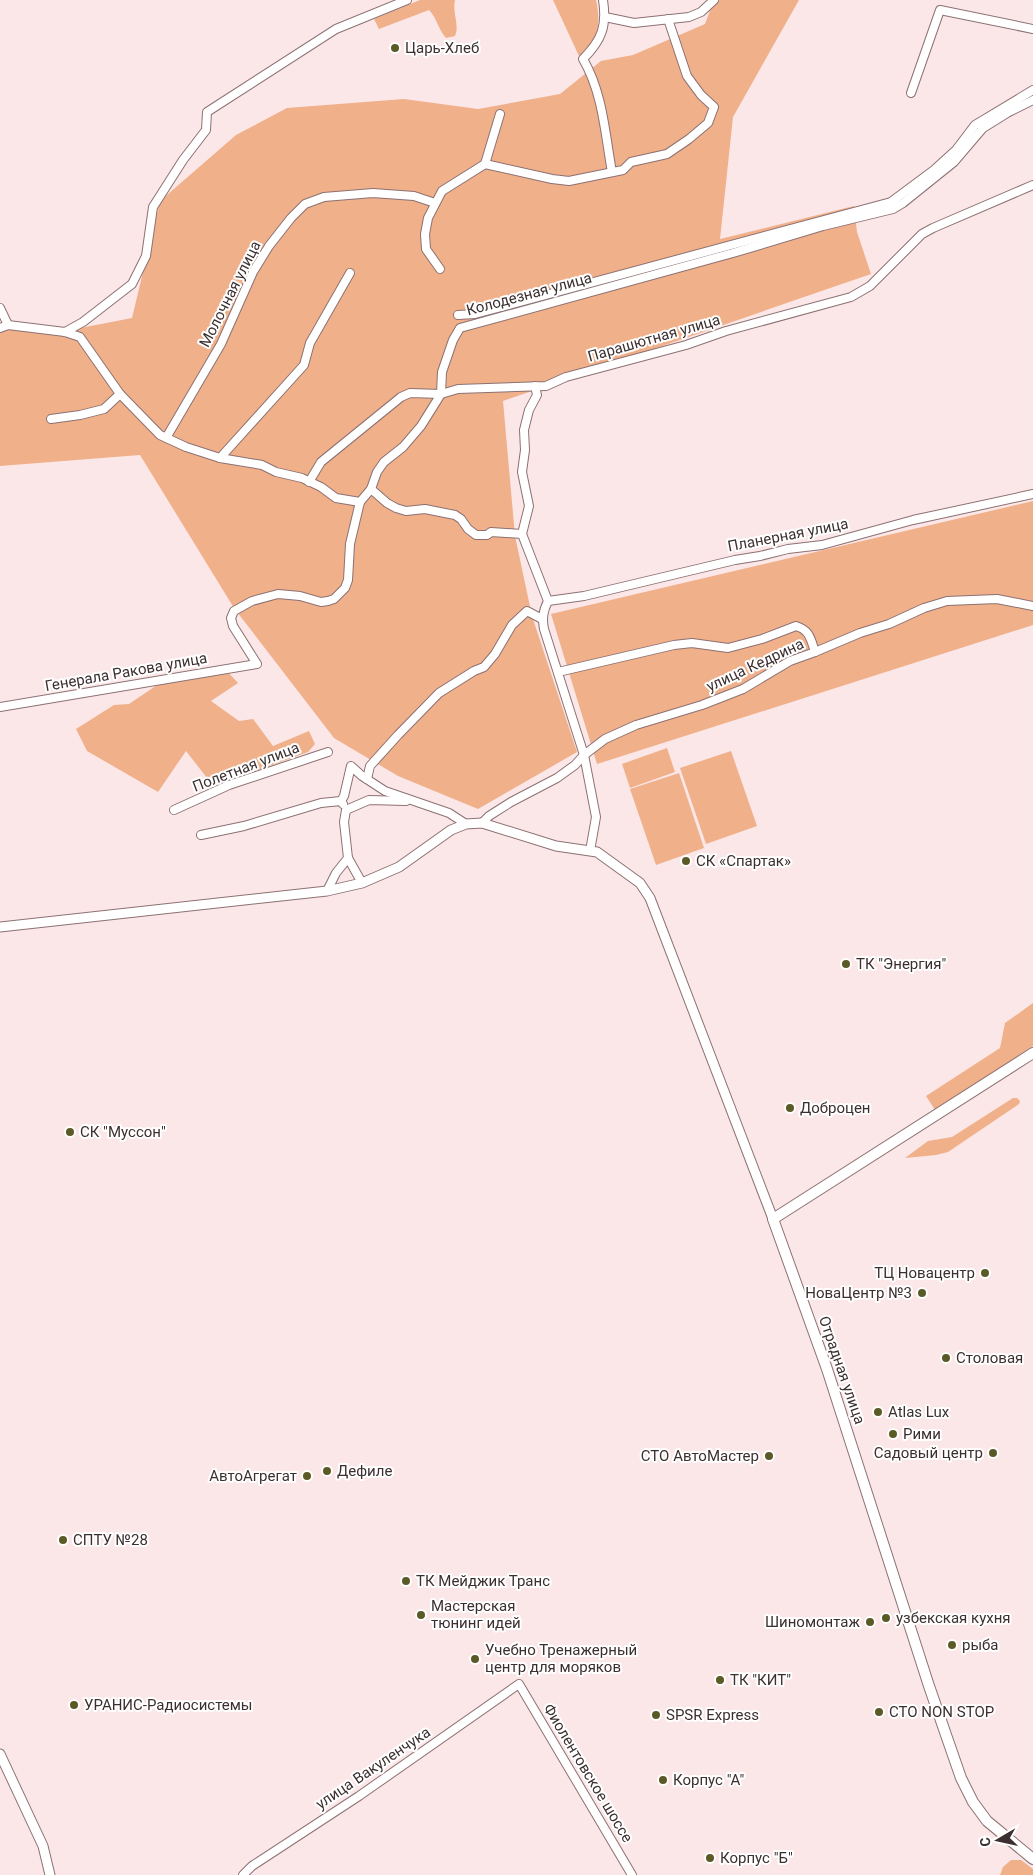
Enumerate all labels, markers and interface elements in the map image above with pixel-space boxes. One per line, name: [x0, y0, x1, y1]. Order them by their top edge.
place label: Царь-Хлеб: [405, 39, 479, 57]
marker: Царь-Хлеб: [389, 42, 401, 54]
street label: Молочная улица: [195, 238, 265, 350]
street label: Колодезная улица: [464, 269, 594, 319]
street label: Парашютная улица: [586, 310, 722, 366]
street label: Планерная улица: [726, 514, 850, 556]
street label: улица Кедрина: [704, 635, 806, 695]
street label: Генерала Ракова улица: [44, 649, 208, 695]
street label: Полетная улица: [190, 738, 302, 796]
place label: СК «Спартак»: [696, 852, 791, 870]
marker: СК «Спартак»: [680, 855, 692, 867]
place label: ТК "Энергия": [856, 955, 946, 973]
marker: ТК "Энергия": [840, 958, 852, 970]
place label: Доброцен: [800, 1099, 870, 1117]
marker: Доброцен: [784, 1102, 796, 1114]
place label: СК "Муссон": [80, 1123, 166, 1141]
marker: СК "Муссон": [64, 1126, 76, 1138]
place label: ТЦ Новацентр: [874, 1264, 975, 1282]
marker: ТЦ Новацентр: [979, 1267, 991, 1279]
place label: НоваЦентр №3: [805, 1284, 912, 1302]
marker: НоваЦентр №3: [916, 1287, 928, 1299]
street label: Отрадная улица: [815, 1314, 869, 1426]
place label: Столовая: [956, 1349, 1023, 1367]
marker: Столовая: [940, 1352, 952, 1364]
place label: Atlas Lux: [888, 1403, 950, 1421]
marker: Atlas Lux: [872, 1406, 884, 1418]
place label: Рими: [903, 1425, 941, 1443]
marker: Рими: [887, 1428, 899, 1440]
place label: Садовый центр: [874, 1444, 983, 1462]
place label: СТО АвтоМастер: [641, 1447, 759, 1465]
marker: Садовый центр: [987, 1447, 999, 1459]
marker: СТО АвтоМастер: [763, 1450, 775, 1462]
place label: Дефиле: [337, 1462, 392, 1480]
marker: Дефиле: [321, 1465, 333, 1477]
place label: АвтоАгрегат: [209, 1467, 297, 1485]
marker: АвтоАгрегат: [301, 1470, 313, 1482]
place label: СПТУ №28: [73, 1531, 148, 1549]
marker: СПТУ №28: [57, 1534, 69, 1546]
place label: ТК Мейджик Транс: [416, 1572, 550, 1590]
marker: ТК Мейджик Транс: [400, 1575, 412, 1587]
place label: Мастерская тюнинг идей: [431, 1597, 521, 1632]
marker: Мастерская тюнинг идей: [415, 1609, 427, 1621]
place label: узбекская кухня: [896, 1609, 1011, 1627]
marker: узбекская кухня: [880, 1612, 892, 1624]
place label: Шиномонтаж: [765, 1613, 860, 1631]
marker: Шиномонтаж: [864, 1616, 876, 1628]
place label: рыба: [962, 1636, 999, 1654]
marker: рыба: [946, 1639, 958, 1651]
place label: Учебно Тренажерный центр для моряков: [485, 1641, 637, 1676]
marker: Учебно Тренажерный центр для моряков: [469, 1653, 481, 1665]
place label: ТК "КИТ": [730, 1671, 791, 1689]
marker: ТК "КИТ": [714, 1674, 726, 1686]
place label: УРАНИС-Радиосистемы: [84, 1696, 253, 1714]
marker: УРАНИС-Радиосистемы: [68, 1699, 80, 1711]
street label: Фиолентовское шоссе: [540, 1700, 637, 1846]
place label: СТО NON STOP: [889, 1703, 994, 1721]
place label: SPSR Express: [666, 1706, 759, 1724]
marker: СТО NON STOP: [873, 1706, 885, 1718]
marker: SPSR Express: [650, 1709, 662, 1721]
street label: улица Вакуленчука: [312, 1723, 434, 1813]
place label: Корпус "А": [673, 1771, 744, 1789]
marker: Корпус "А": [657, 1774, 669, 1786]
north arrow: [973, 1815, 1023, 1865]
text: С: [977, 1836, 994, 1848]
place label: Корпус "Б": [720, 1849, 793, 1867]
marker: Корпус "Б": [704, 1852, 716, 1864]

